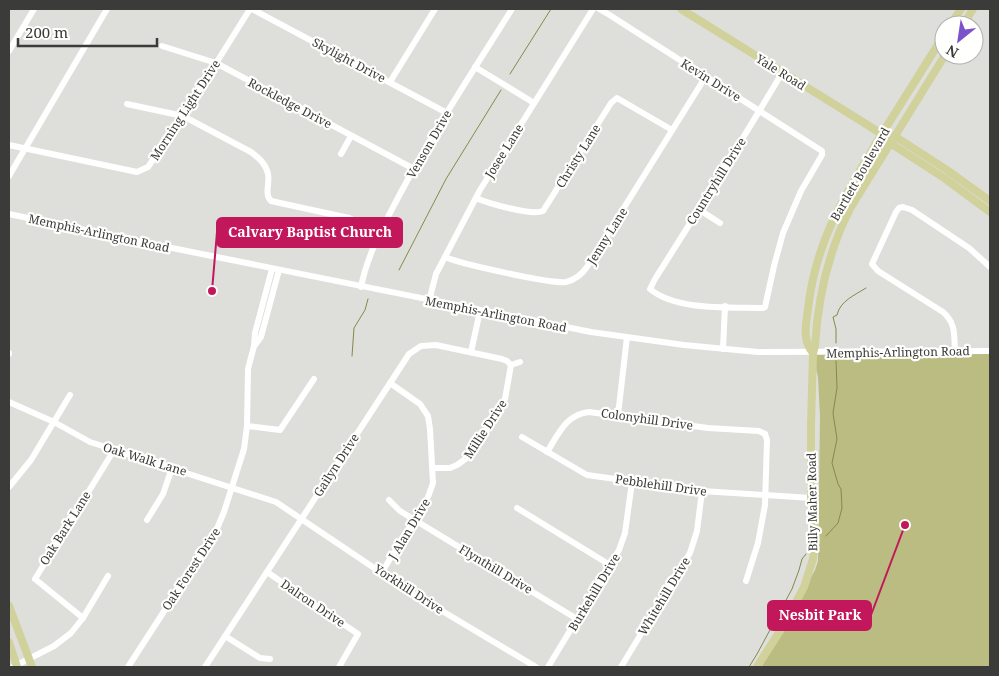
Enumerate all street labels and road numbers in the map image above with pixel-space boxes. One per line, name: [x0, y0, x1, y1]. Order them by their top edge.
street label: Skylight Drive: [309, 34, 389, 86]
street label: Yale Road: [752, 49, 810, 94]
street label: Kevin Drive: [678, 55, 744, 105]
street label: Morning Light Drive: [146, 56, 224, 164]
street label: Rockledge Drive: [245, 74, 335, 132]
street label: Venson Drive: [403, 107, 455, 181]
street label: Josee Lane: [480, 121, 527, 182]
street label: Christy Lane: [552, 121, 604, 191]
street label: Bartlett Boulevard: [826, 124, 894, 224]
street label: Countryhill Drive: [682, 134, 750, 228]
street label: Jenny Lane: [582, 204, 631, 269]
street label: Memphis-Arlington Road: [27, 210, 172, 256]
street label: Memphis-Arlington Road: [424, 292, 569, 336]
street label: Memphis-Arlington Road: [826, 342, 971, 362]
street label: Millie Drive: [459, 396, 511, 462]
street label: Colonyhill Drive: [600, 404, 694, 434]
street label: Gailyn Drive: [309, 430, 363, 500]
street label: Oak Walk Lane: [101, 438, 189, 480]
street label: Billy Maher Road: [803, 452, 821, 552]
street label: Pebblehill Drive: [614, 470, 708, 500]
street label: Oak Bark Lane: [35, 488, 95, 568]
street label: J Alan Drive: [383, 495, 434, 564]
street label: Oak Forest Drive: [158, 524, 224, 614]
street label: Flynthill Drive: [456, 540, 536, 598]
street label: Burkehill Drive: [564, 550, 624, 634]
street label: Whitehill Drive: [634, 554, 694, 638]
street label: Yorkhill Drive: [370, 560, 447, 618]
street label: Dalron Drive: [277, 575, 349, 631]

